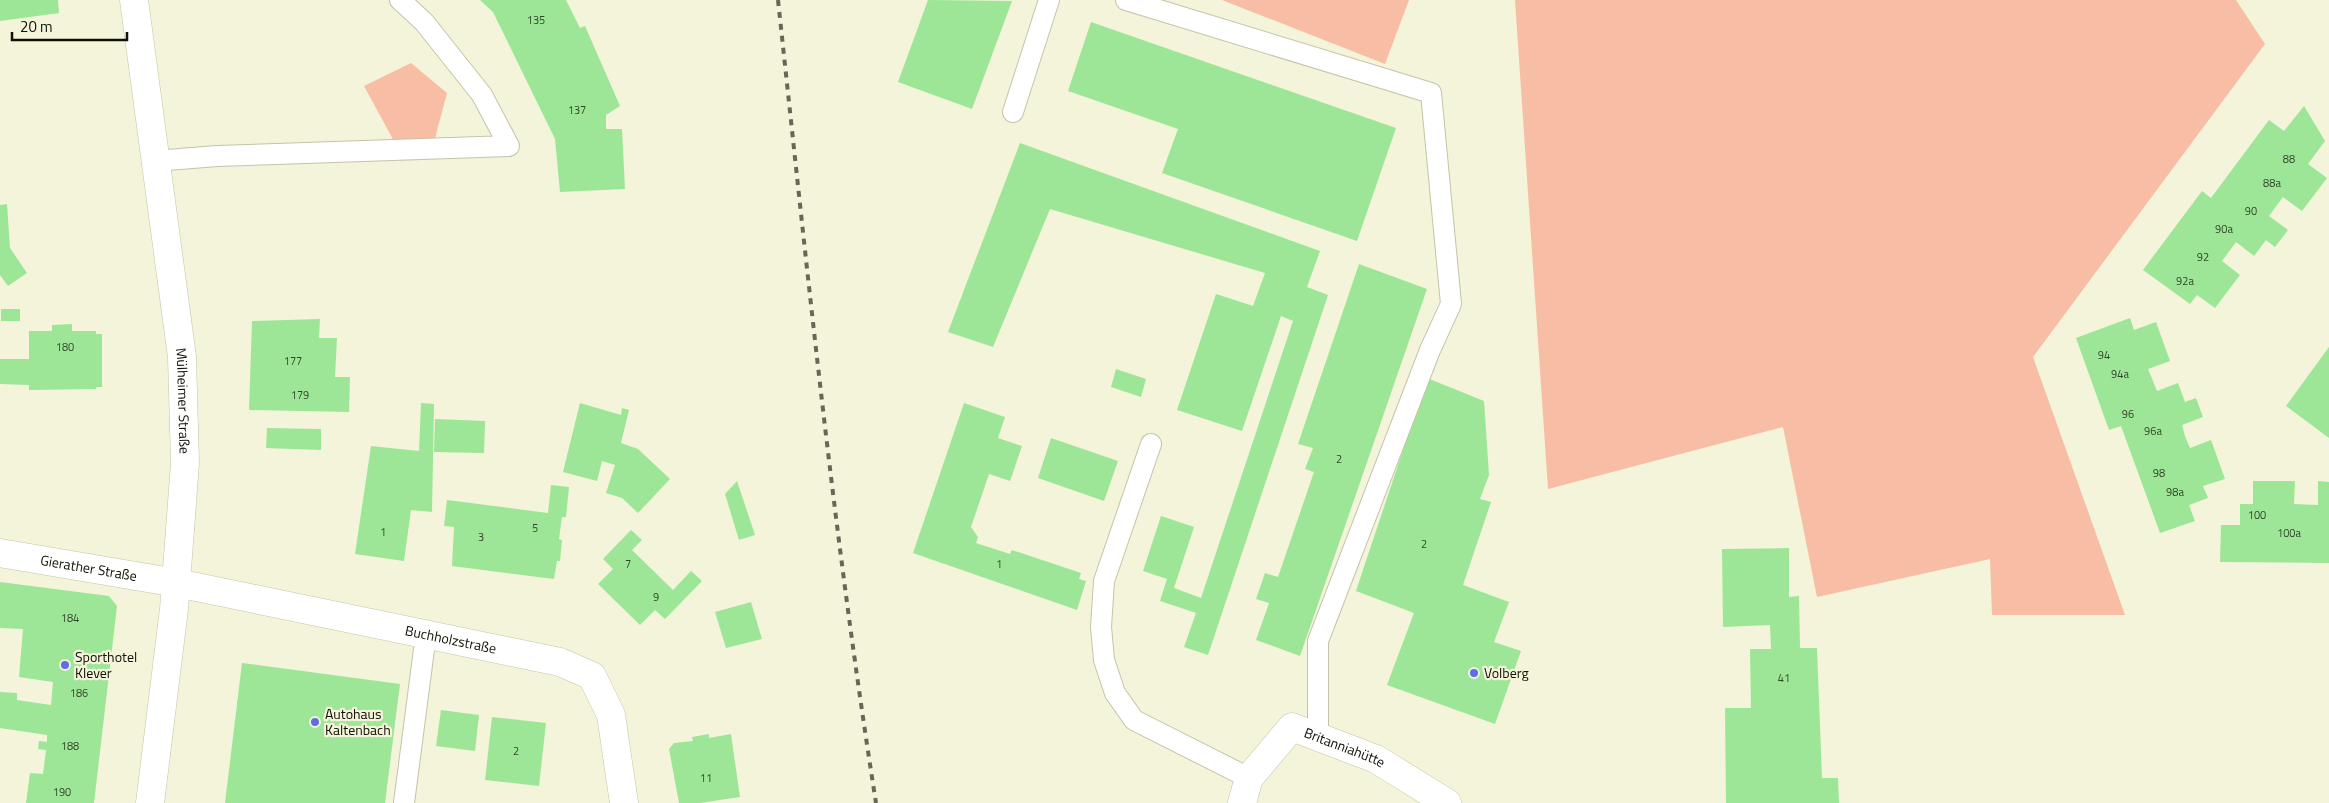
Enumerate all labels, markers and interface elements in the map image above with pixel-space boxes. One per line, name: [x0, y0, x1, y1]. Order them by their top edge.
scale bar: [12, 10, 128, 42]
house number: 135: [527, 12, 545, 28]
text: 20 m: [20, 15, 53, 38]
house number: 137: [568, 102, 586, 118]
house number: 88: [2283, 151, 2295, 167]
house number: 88a: [2263, 175, 2281, 191]
house number: 90: [2245, 203, 2257, 219]
house number: 90a: [2215, 221, 2233, 237]
house number: 92: [2197, 249, 2209, 265]
house number: 92a: [2176, 273, 2194, 289]
house number: 180: [56, 339, 74, 355]
street label: Mülheimer Straße: [171, 346, 196, 454]
house number: 94: [2098, 347, 2110, 363]
house number: 177: [284, 353, 302, 369]
house number: 94a: [2111, 366, 2129, 382]
house number: 179: [291, 387, 309, 403]
house number: 96: [2122, 406, 2134, 422]
house number: 96a: [2144, 423, 2162, 439]
house number: 2: [1336, 451, 1342, 467]
house number: 98: [2153, 465, 2165, 481]
house number: 98a: [2166, 484, 2184, 500]
house number: 100: [2248, 507, 2266, 523]
house number: 5: [532, 520, 538, 536]
house number: 1: [380, 524, 386, 540]
house number: 100a: [2277, 525, 2301, 541]
house number: 3: [478, 529, 484, 545]
house number: 2: [1421, 536, 1427, 552]
street label: Gierather Straße: [39, 549, 139, 586]
house number: 7: [625, 556, 631, 572]
house number: 1: [996, 556, 1002, 572]
house number: 9: [653, 589, 659, 605]
house number: 184: [61, 610, 79, 626]
street label: Buchholzstraße: [403, 619, 498, 659]
place label: Sporthotel Klever: [75, 646, 137, 683]
marker: Sporthotel Klever: [59, 659, 71, 671]
place label: Volberg: [1484, 662, 1529, 683]
marker: Volberg: [1468, 667, 1480, 679]
house number: 41: [1778, 670, 1790, 686]
house number: 186: [70, 685, 88, 701]
place label: Autohaus Kaltenbach: [325, 703, 391, 740]
marker: Autohaus Kaltenbach: [309, 716, 321, 728]
street label: Britanniahütte: [1301, 722, 1390, 772]
house number: 188: [61, 738, 79, 754]
house number: 2: [513, 743, 519, 759]
house number: 11: [700, 770, 712, 786]
house number: 190: [53, 784, 71, 800]

